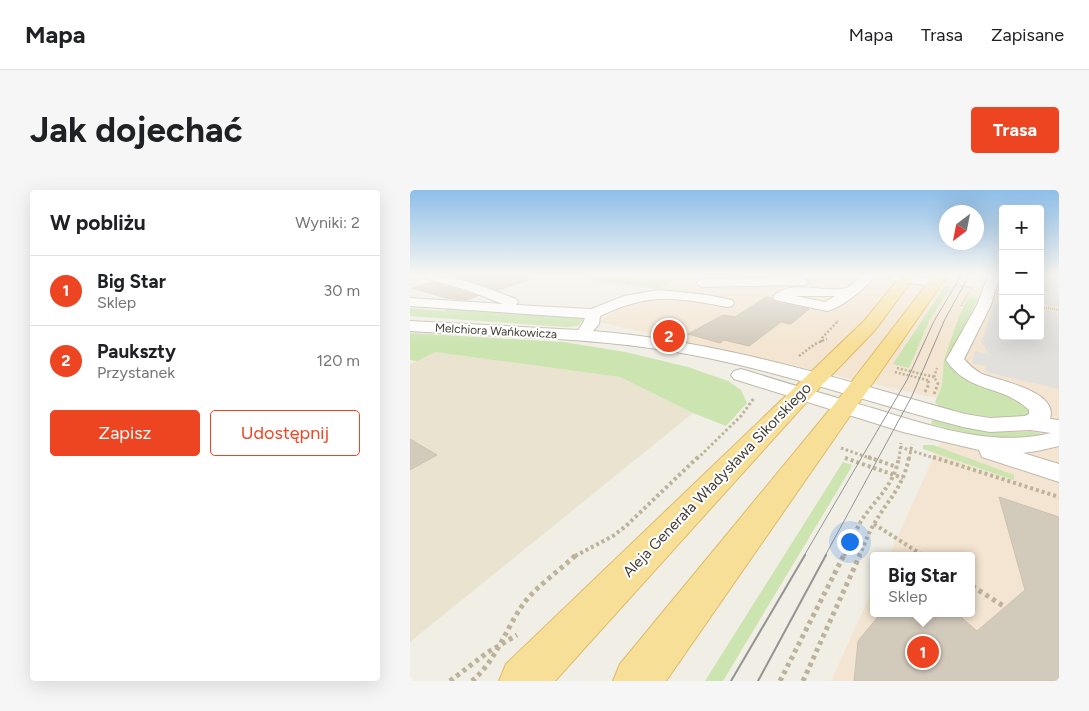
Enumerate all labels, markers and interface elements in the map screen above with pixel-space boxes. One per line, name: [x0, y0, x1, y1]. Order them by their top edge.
text: Mapa: [25, 20, 86, 49]
text: Mapa: [849, 24, 893, 46]
text: Trasa: [921, 24, 963, 46]
text: Zapisane: [991, 24, 1064, 46]
button: Trasa: [971, 107, 1059, 153]
text: Jak dojechać: [30, 109, 243, 151]
north arrow: [939, 205, 984, 250]
map controls: [999, 205, 1044, 340]
button: +: [999, 205, 1044, 250]
text: W pobliżu: [50, 210, 146, 235]
text: Wyniki: 2: [295, 213, 360, 232]
button: −: [999, 250, 1044, 295]
text: Big Star: [97, 270, 166, 293]
text: 1: [63, 281, 69, 300]
text: 30 m: [323, 281, 360, 300]
text: Sklep: [97, 293, 136, 312]
button: locate: [999, 295, 1044, 340]
pin: 2: [653, 317, 685, 355]
street label: Melchiora Wańkowicza: [434, 321, 558, 341]
text: Paukszty: [97, 340, 176, 363]
text: 2: [61, 351, 71, 370]
text: 120 m: [317, 351, 360, 370]
text: Przystanek: [97, 363, 175, 382]
street label: Aleja Generała Władysława Sikorskiego: [619, 379, 815, 581]
button: Zapisz: [50, 410, 200, 456]
button: Udostępnij: [210, 410, 360, 456]
your location: [837, 529, 863, 555]
popup: [870, 552, 975, 617]
text: Big Star: [888, 564, 957, 587]
text: Sklep: [888, 587, 927, 606]
pin: 1: [907, 633, 939, 671]

